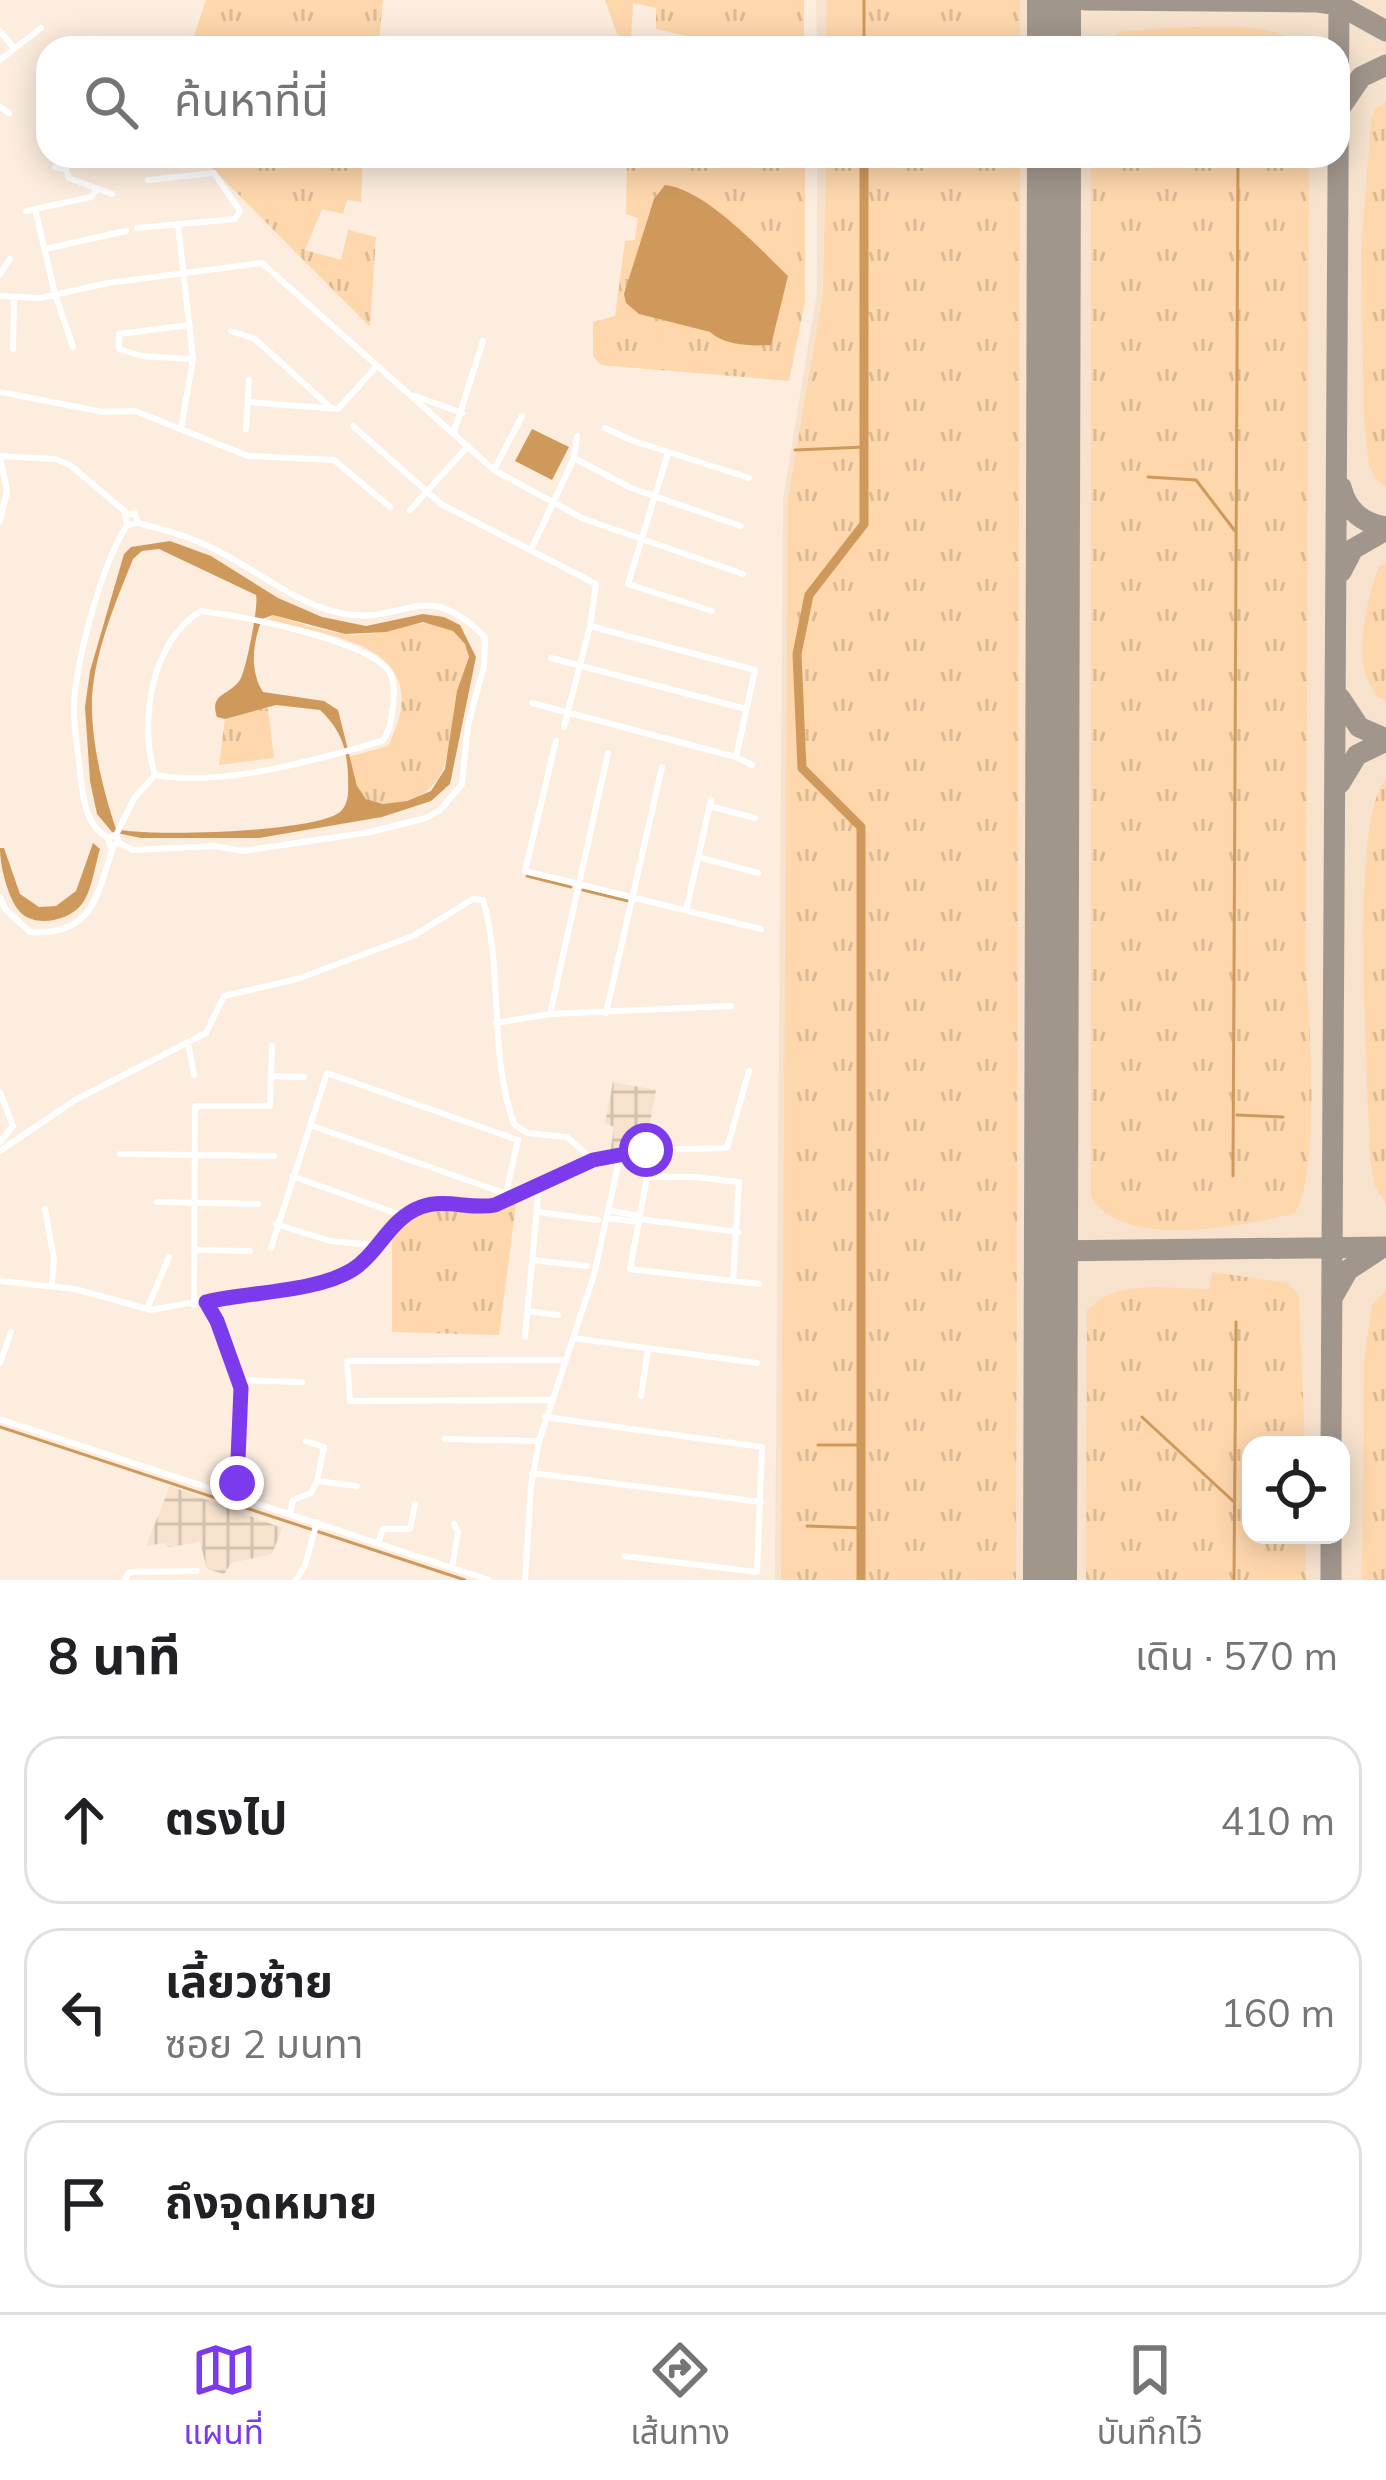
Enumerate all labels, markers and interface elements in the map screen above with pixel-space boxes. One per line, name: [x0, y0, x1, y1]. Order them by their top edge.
search box: [36, 36, 1350, 168]
icon: search: [78, 69, 144, 135]
text: ค้นหาที่นี่: [174, 71, 329, 127]
route start: [619, 1123, 673, 1177]
map controls: [1242, 1436, 1350, 1544]
button: locate: [1242, 1436, 1350, 1544]
route end: [210, 1456, 264, 1510]
text: 8 นาที: [48, 1623, 181, 1687]
text: เดิน · 570 m: [1135, 1631, 1338, 1680]
icon: ahead: [51, 1787, 117, 1853]
text: ตรงไป: [165, 1789, 287, 1845]
text: 410 m: [1220, 1796, 1335, 1845]
text: เลี้ยวซ้าย: [165, 1952, 333, 2008]
icon: left: [51, 1979, 117, 2045]
text: 160 m: [1220, 1988, 1335, 2037]
text: ซอย 2 มนทา: [165, 2019, 363, 2068]
icon: arrive: [51, 2171, 117, 2237]
text: ถึงจุดหมาย: [165, 2173, 377, 2229]
tab: แผนที่: [183, 2337, 264, 2459]
tab: เส้นทาง: [630, 2337, 730, 2459]
tab: บันทึกไว้: [1097, 2337, 1203, 2459]

